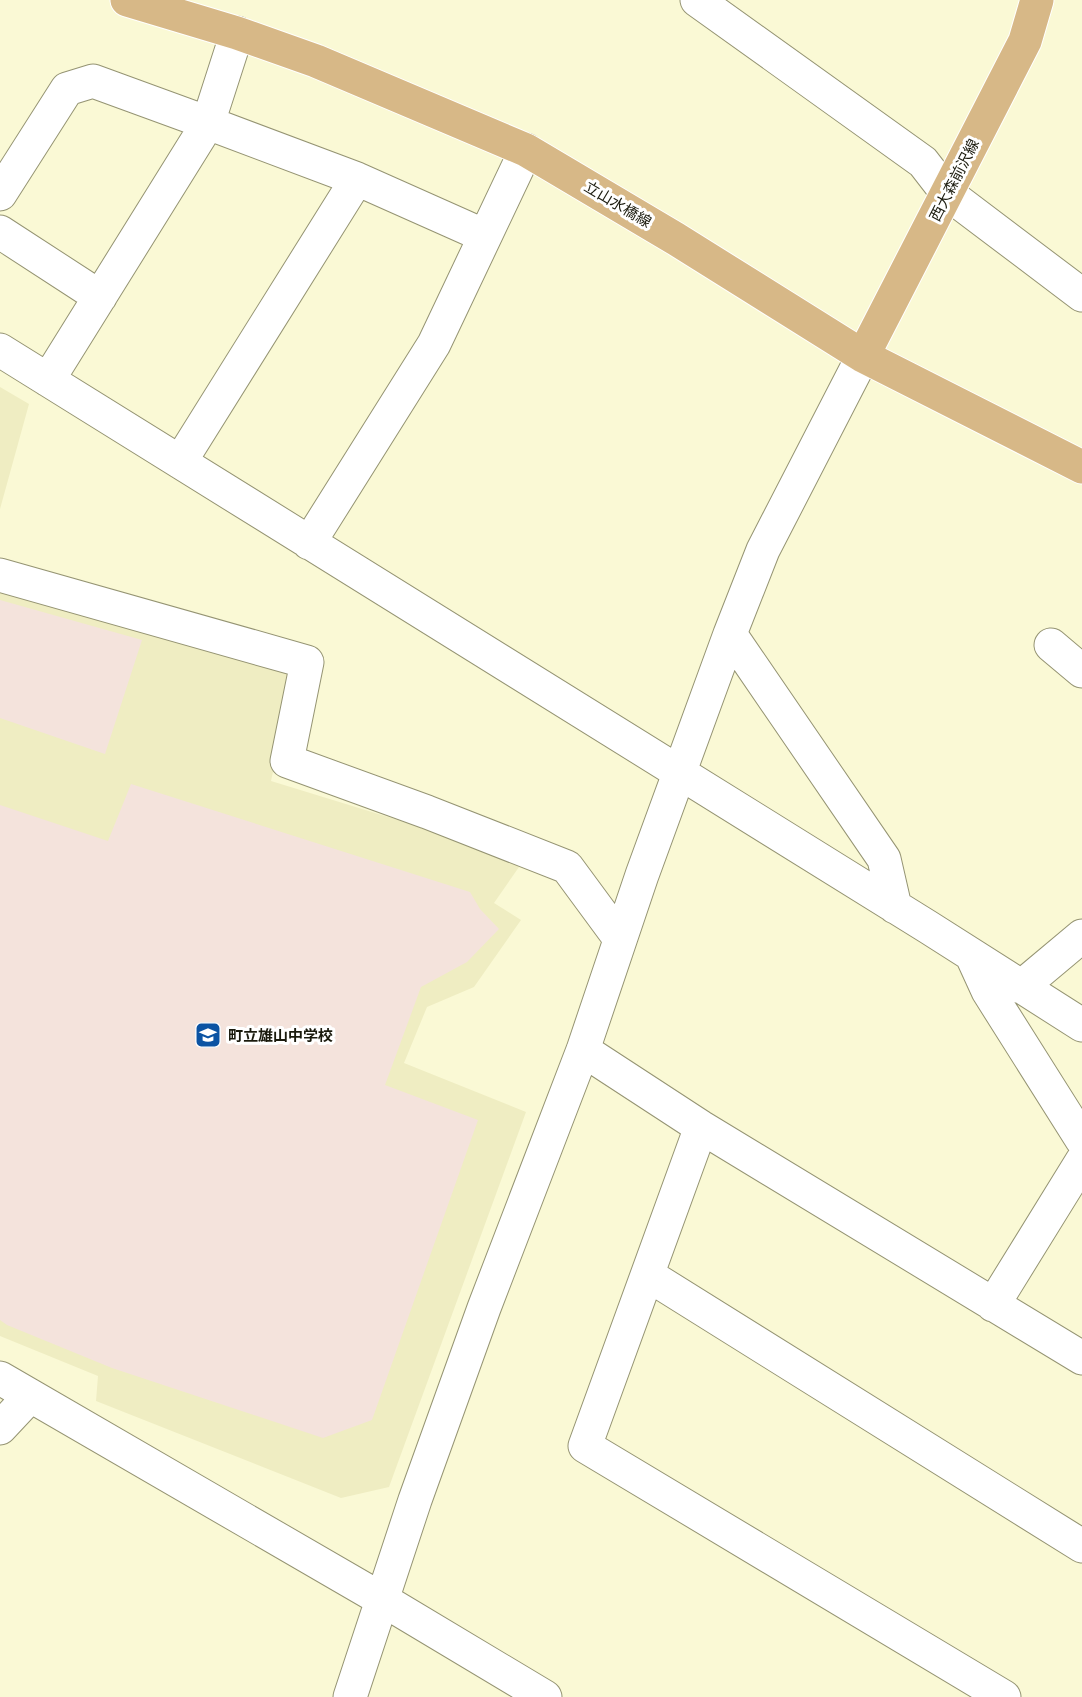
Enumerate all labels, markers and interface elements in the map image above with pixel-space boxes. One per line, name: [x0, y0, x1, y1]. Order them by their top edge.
street label: 西大森前沢線: [924, 135, 984, 225]
street label: 立山水橋線: [580, 176, 656, 232]
school or university icon: 町立雄山中学校: [193, 1020, 223, 1050]
place label: 町立雄山中学校: [228, 1025, 333, 1046]

